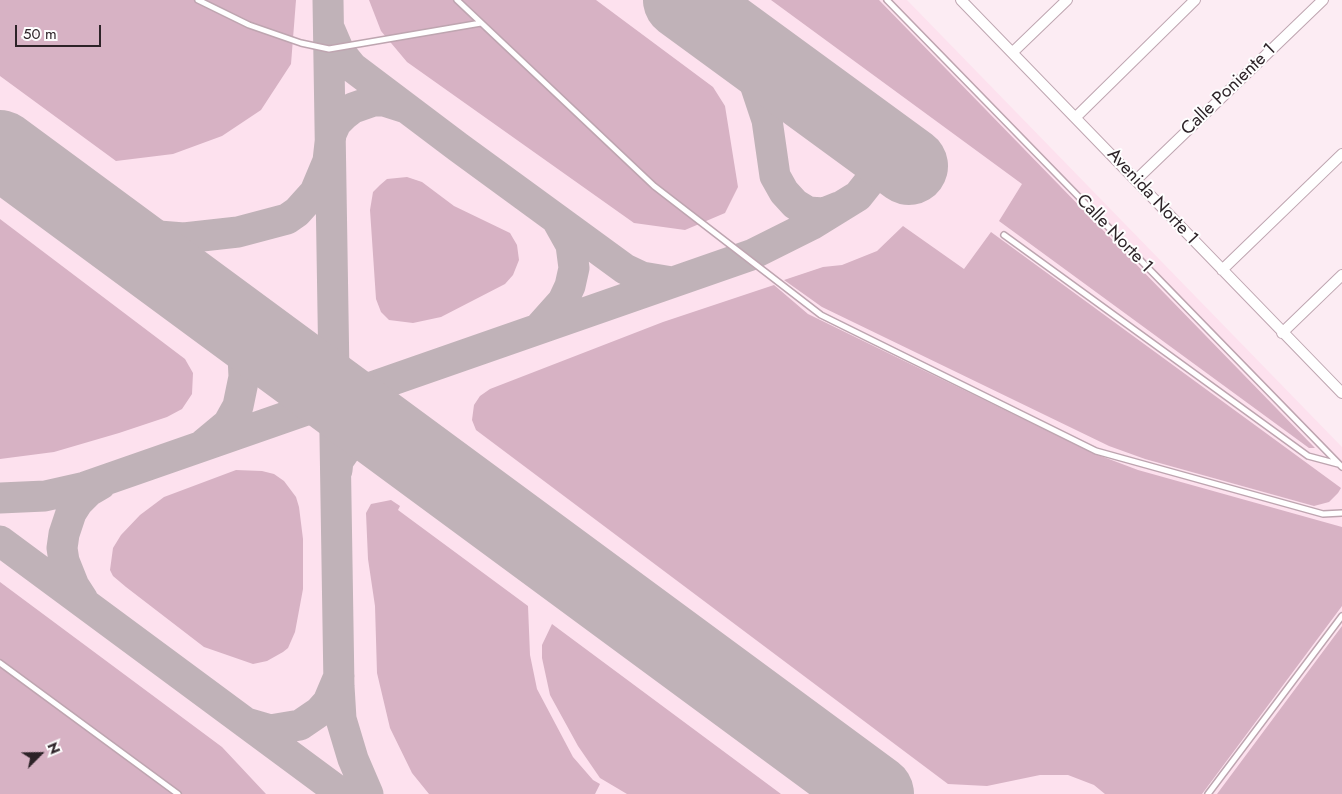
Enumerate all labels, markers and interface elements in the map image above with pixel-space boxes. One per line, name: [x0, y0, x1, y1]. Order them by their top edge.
scale bar: [18, 15, 104, 47]
text: 50 m: [23, 23, 57, 45]
street label: Calle Poniente 1: [1177, 39, 1281, 141]
street label: Avenida Norte 1: [1102, 145, 1202, 249]
street label: Calle Norte 1: [1071, 190, 1157, 278]
north arrow: [15, 729, 65, 779]
text: N: [42, 739, 65, 757]

